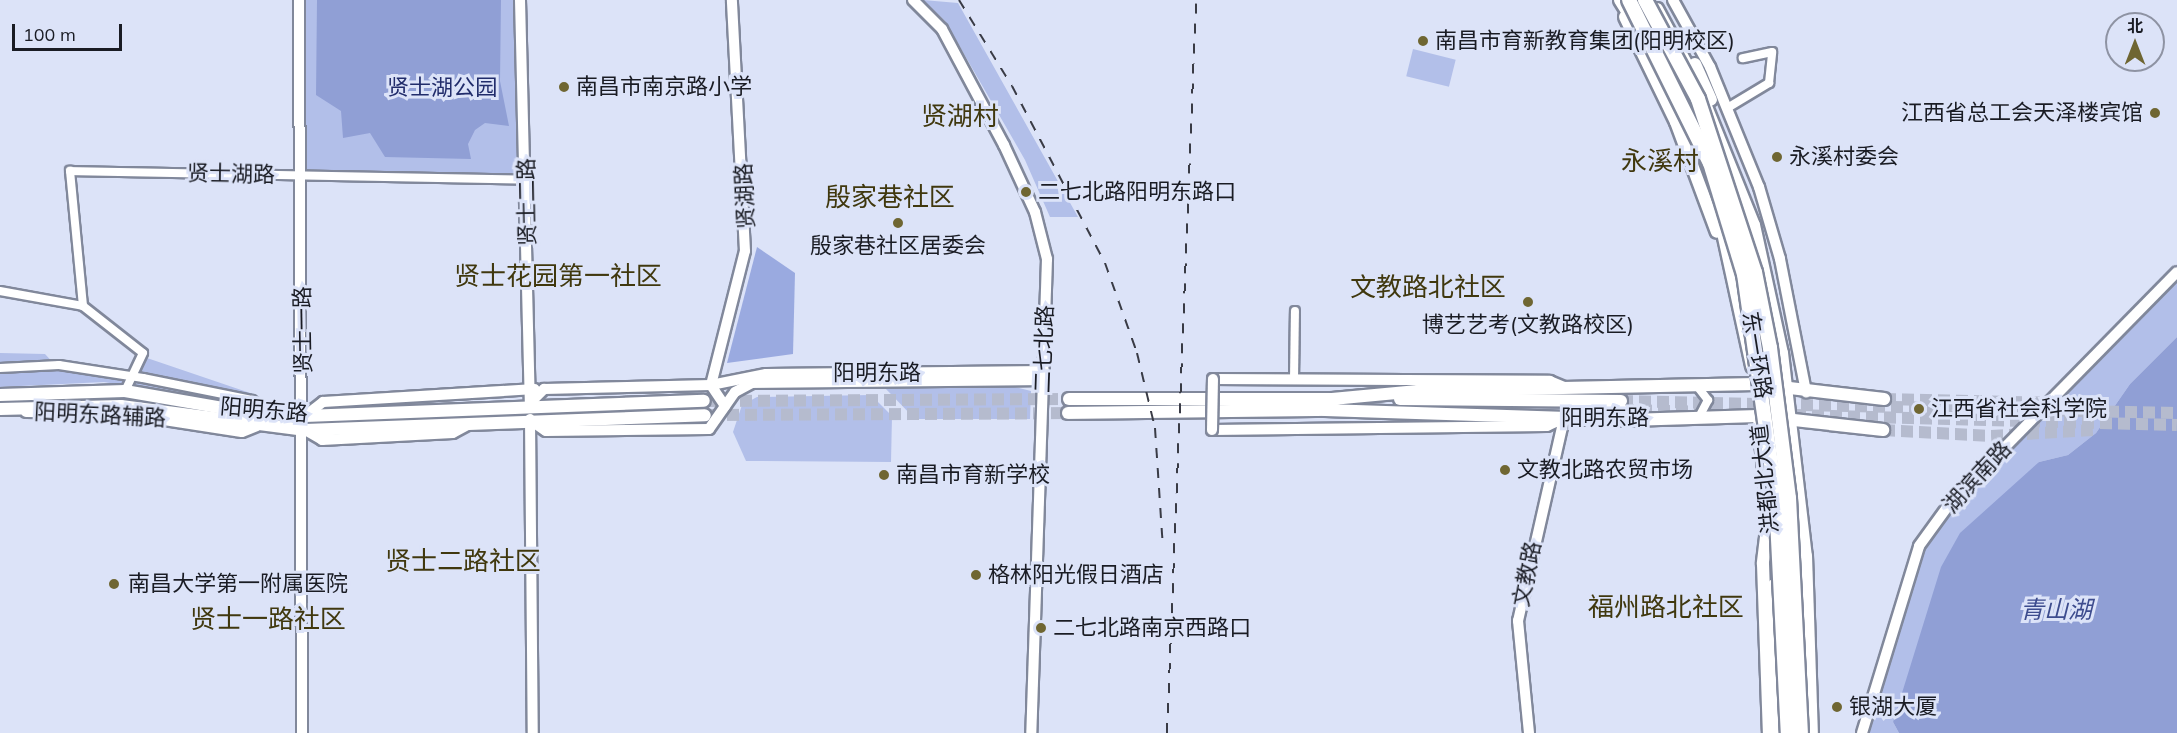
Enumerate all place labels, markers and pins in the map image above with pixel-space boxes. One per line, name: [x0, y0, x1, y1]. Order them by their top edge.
place label: 南昌市育新教育集团(阳明校区): [1435, 28, 1735, 54]
marker: 南昌市育新教育集团(阳明校区): [1416, 34, 1430, 48]
place label: 南昌市南京路小学: [576, 74, 752, 100]
marker: 南昌市南京路小学: [557, 80, 571, 94]
place label: 江西省总工会天泽楼宾馆: [1901, 100, 2143, 126]
marker: 江西省总工会天泽楼宾馆: [2148, 106, 2162, 120]
place label: 永溪村委会: [1789, 144, 1899, 170]
marker: 永溪村委会: [1770, 150, 1784, 164]
place label: 二七北路阳明东路口: [1038, 179, 1236, 205]
marker: 二七北路阳明东路口: [1019, 185, 1033, 199]
marker: 殷家巷社区居委会: [891, 216, 905, 230]
place label: 殷家巷社区居委会: [810, 233, 986, 259]
marker: 博艺艺考(文教路校区): [1521, 295, 1535, 309]
place label: 博艺艺考(文教路校区): [1422, 312, 1634, 338]
place label: 江西省社会科学院: [1931, 396, 2107, 422]
marker: 江西省社会科学院: [1912, 402, 1926, 416]
place label: 文教北路农贸市场: [1517, 457, 1693, 483]
place label: 南昌市育新学校: [896, 462, 1050, 488]
marker: 文教北路农贸市场: [1498, 463, 1512, 477]
marker: 南昌市育新学校: [877, 468, 891, 482]
place label: 格林阳光假日酒店: [988, 562, 1164, 588]
marker: 格林阳光假日酒店: [969, 568, 983, 582]
place label: 南昌大学第一附属医院: [128, 571, 348, 597]
marker: 南昌大学第一附属医院: [105, 575, 123, 593]
place label: 二七北路南京西路口: [1053, 615, 1251, 641]
marker: 二七北路南京西路口: [1034, 621, 1048, 635]
place label: 银湖大厦: [1849, 694, 1937, 720]
marker: 银湖大厦: [1830, 700, 1844, 714]

